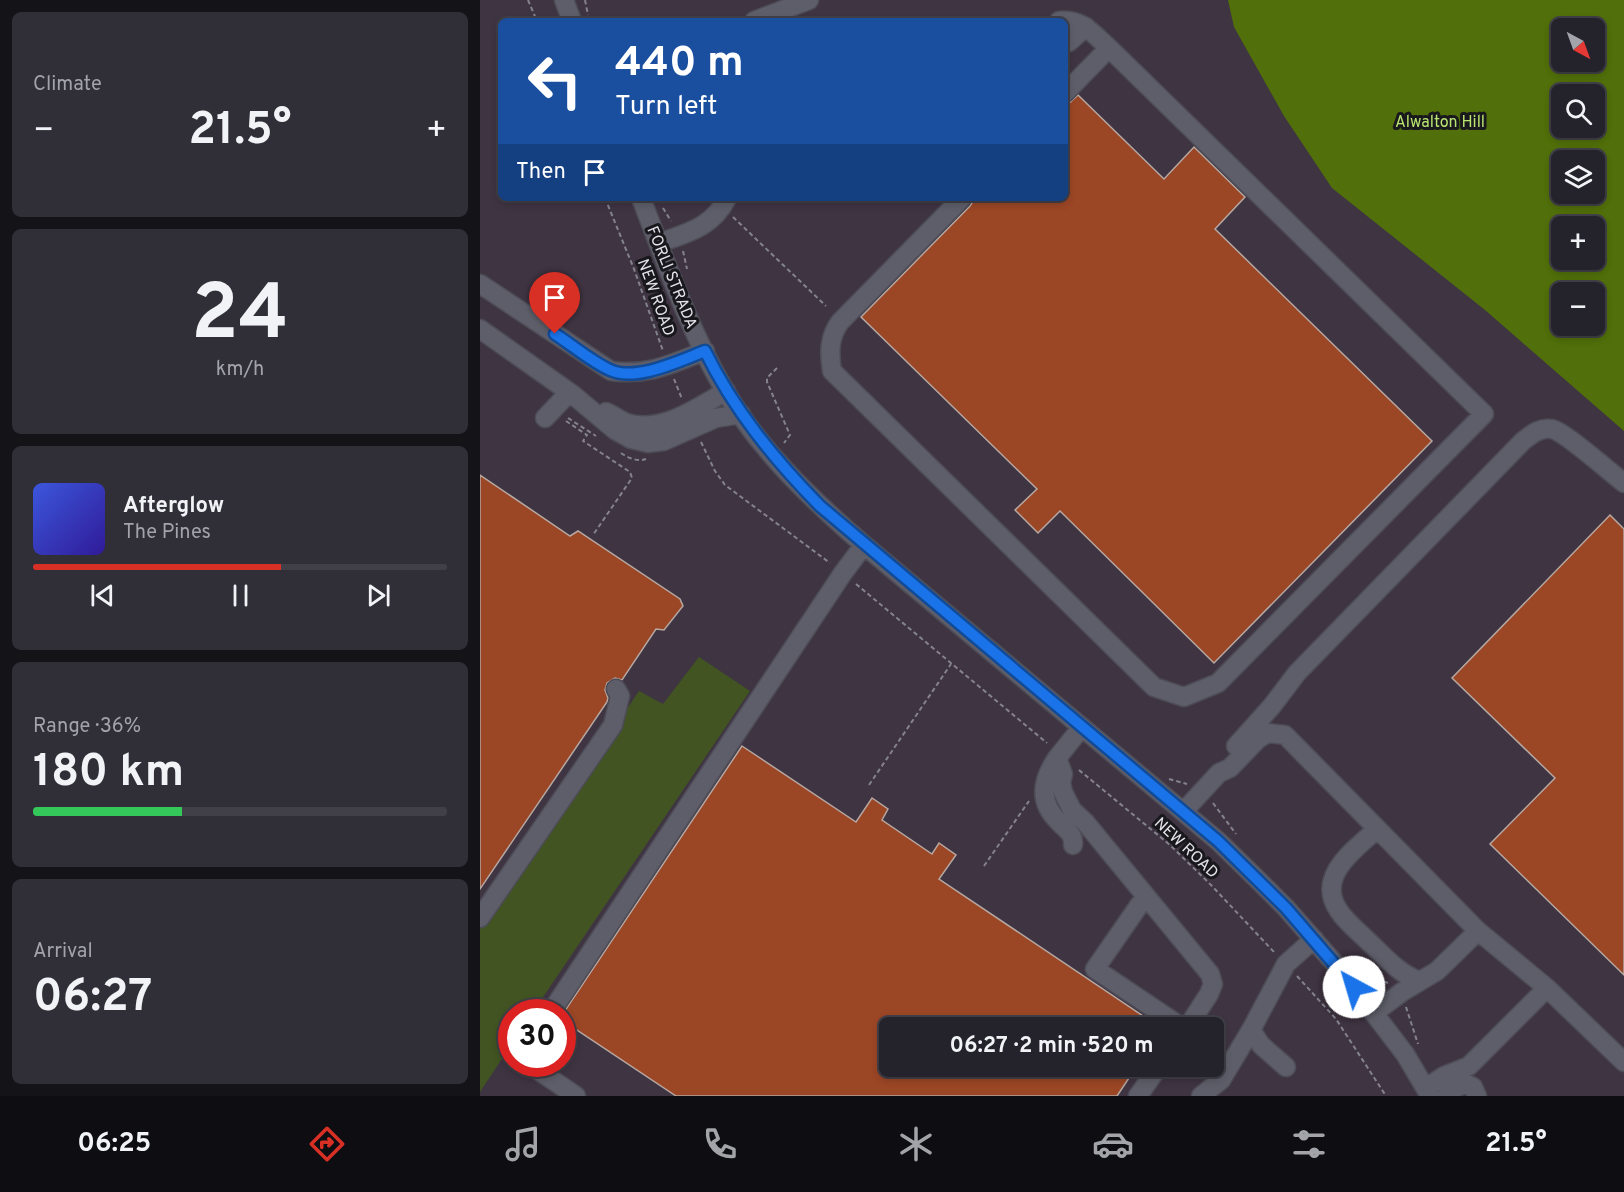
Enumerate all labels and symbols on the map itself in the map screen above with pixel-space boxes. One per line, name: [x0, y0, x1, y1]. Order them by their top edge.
north arrow: [1551, 18, 1605, 72]
park label: Alwalton Hill: [1395, 113, 1485, 133]
street label: FORLI STRADA: [641, 224, 701, 332]
street label: NEW ROAD: [632, 256, 678, 339]
pin: [529, 272, 580, 334]
street label: NEW ROAD: [1149, 814, 1222, 883]
position arrow: [1322, 955, 1386, 1019]
speed limit sign: 30: [498, 999, 576, 1077]

